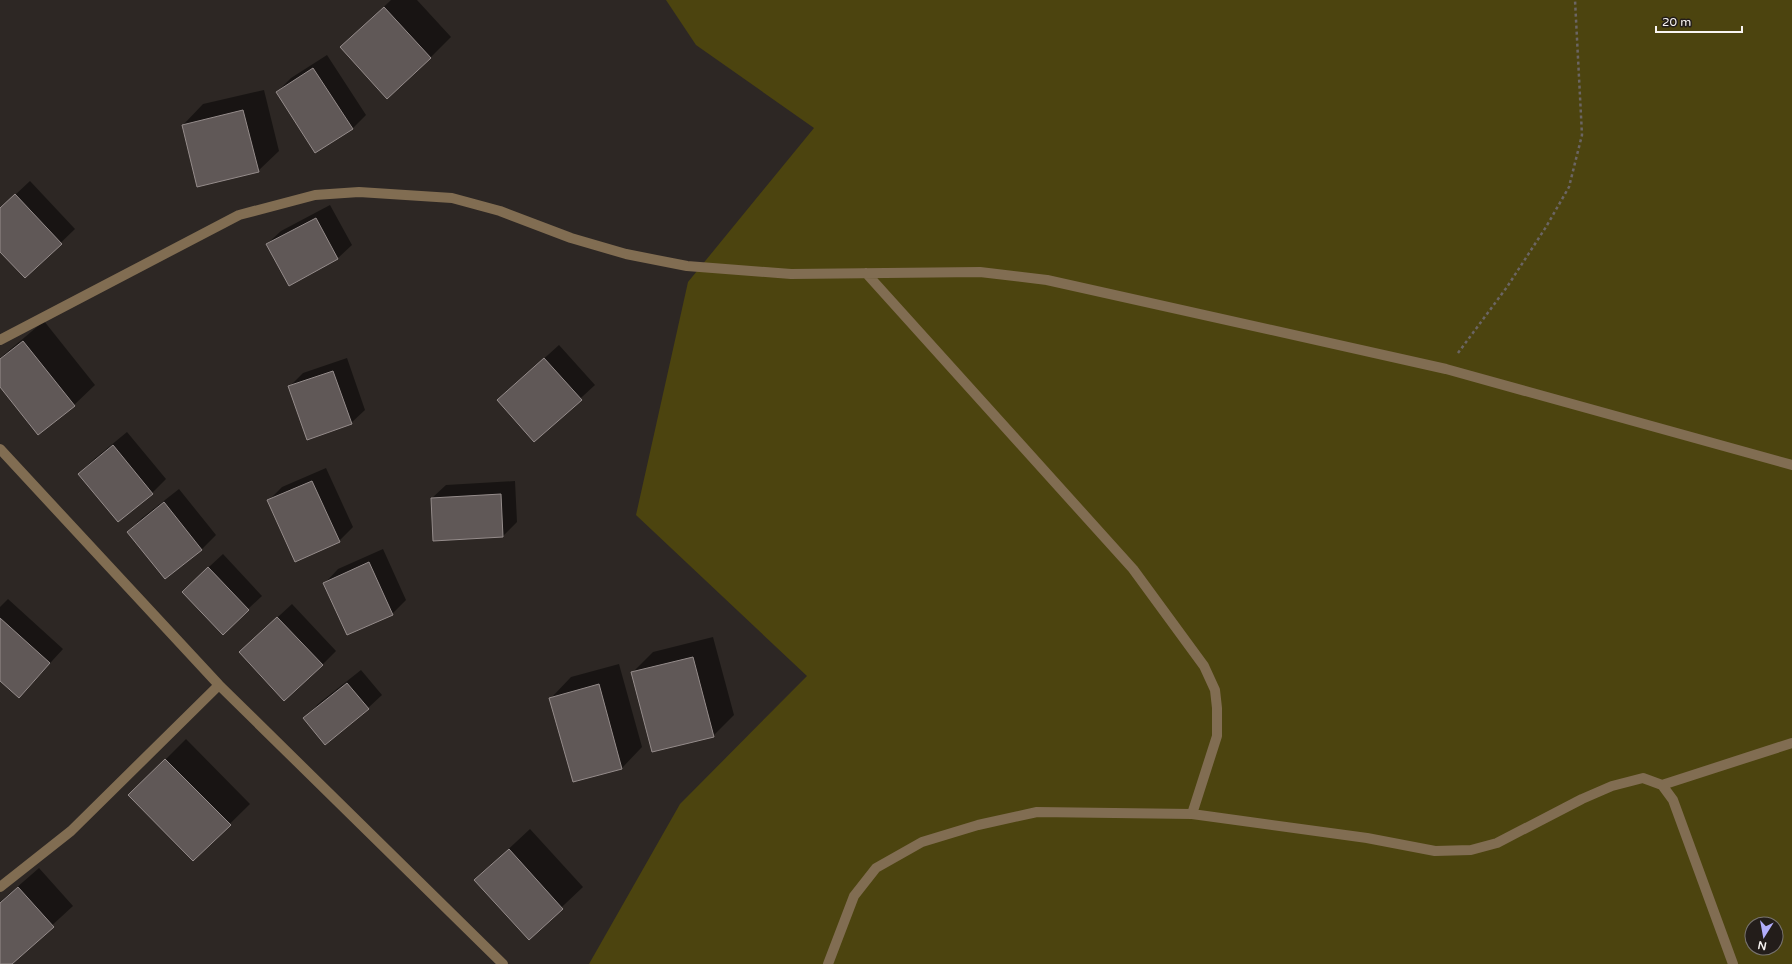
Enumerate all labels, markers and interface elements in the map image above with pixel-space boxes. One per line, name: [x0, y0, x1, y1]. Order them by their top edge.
scale bar: [1656, 8, 1742, 34]
text: 20 m: [1662, 15, 1691, 29]
north arrow: [1744, 916, 1784, 956]
text: N: [1757, 938, 1768, 953]

